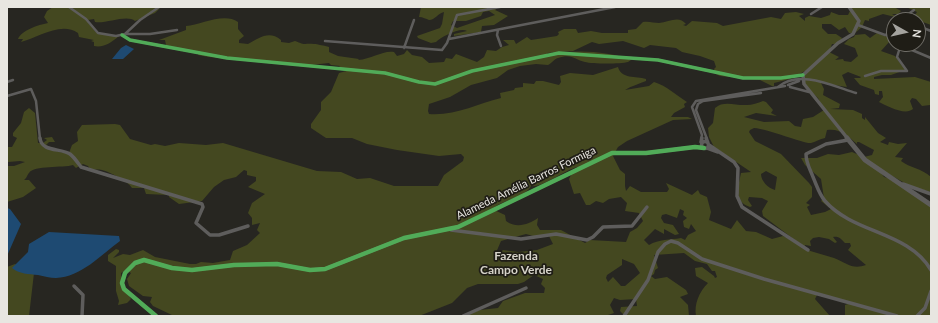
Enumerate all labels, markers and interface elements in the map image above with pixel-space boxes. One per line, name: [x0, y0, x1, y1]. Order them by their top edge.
north arrow: [886, 12, 926, 52]
text: N: [910, 28, 924, 39]
street label: Alameda Amélia Barros Formiga: [454, 143, 598, 223]
district label: Fazenda Campo Verde: [480, 249, 552, 277]

